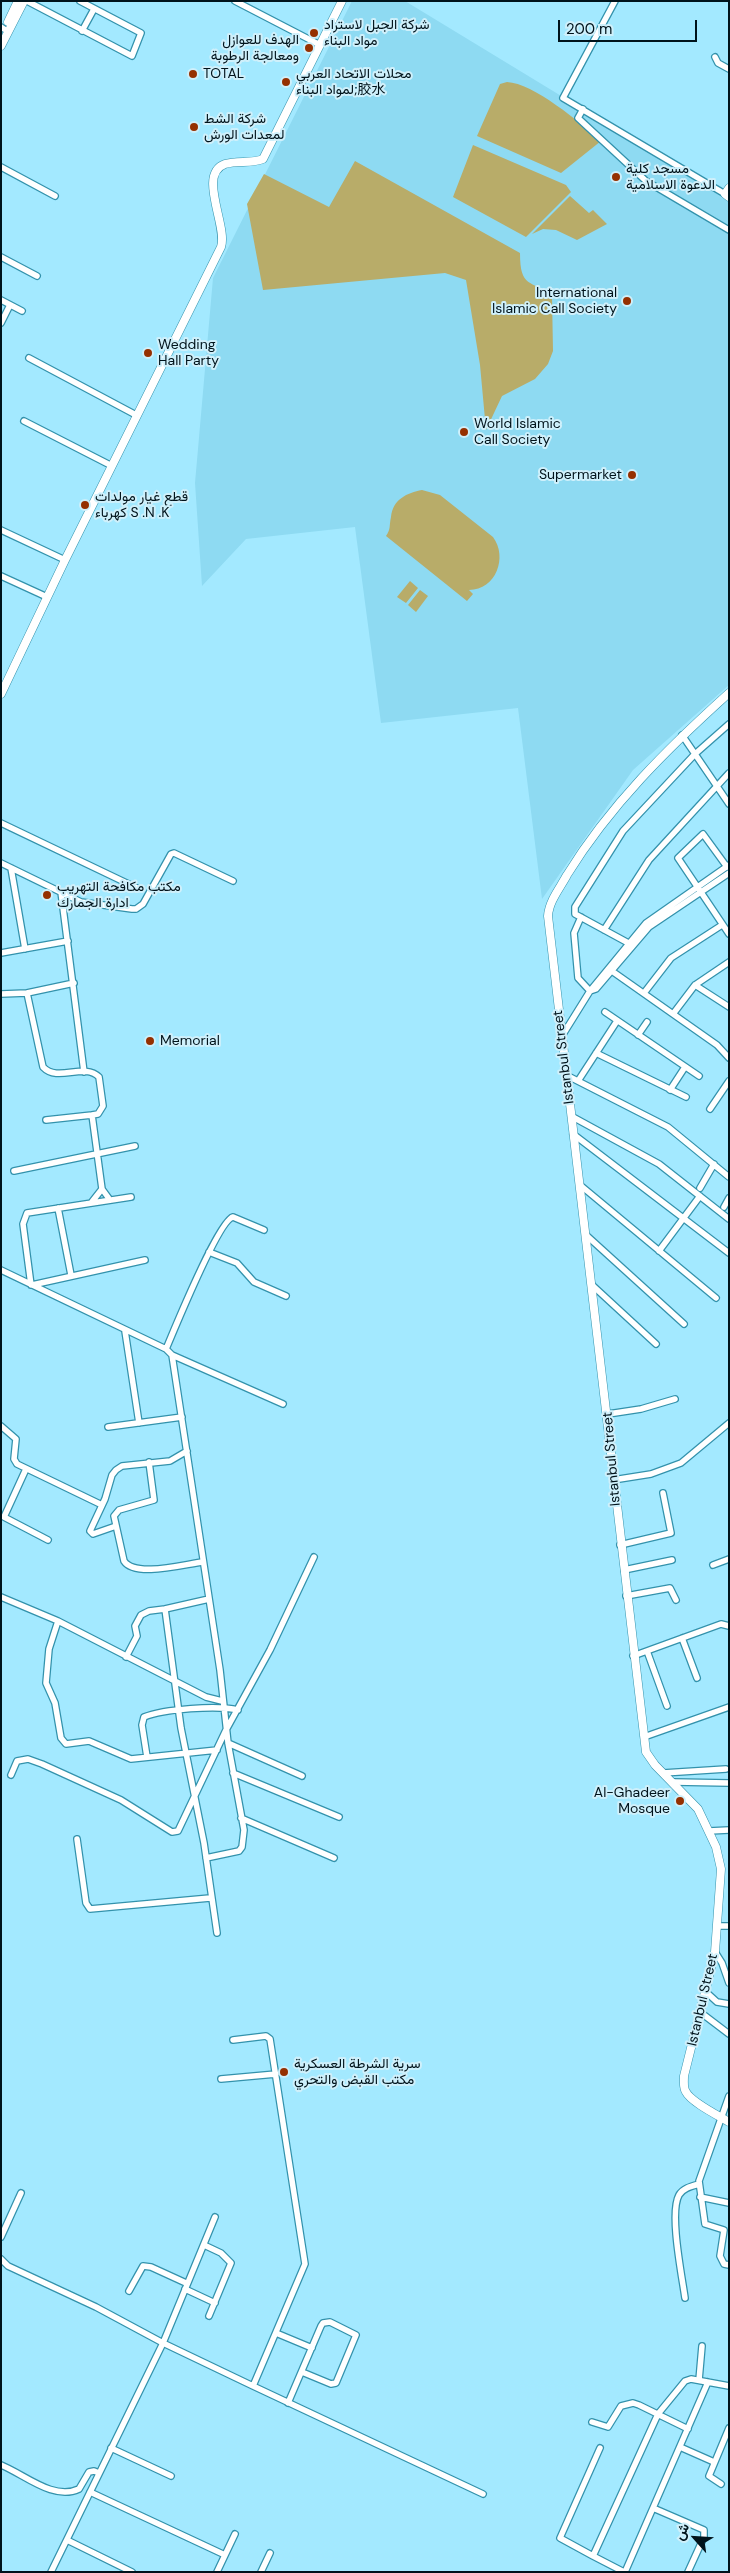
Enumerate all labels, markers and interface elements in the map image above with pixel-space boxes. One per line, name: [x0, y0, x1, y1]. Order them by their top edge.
scale bar: [560, 10, 699, 42]
place label: شركة الجبل لاستراد مواد البناء: [324, 17, 430, 49]
text: 200 m: [566, 19, 612, 39]
marker: شركة الجبل لاستراد مواد البناء: [308, 27, 320, 39]
place label: الهدف للعوازل ومعالجة الرطوبة: [211, 32, 299, 64]
marker: الهدف للعوازل ومعالجة الرطوبة: [303, 42, 315, 54]
place label: TOTAL: [203, 66, 244, 82]
place label: محلات الاتحاد العربي لمواد البناء;胶水: [296, 66, 411, 98]
marker: TOTAL: [187, 68, 199, 80]
marker: محلات الاتحاد العربي لمواد البناء;胶水: [280, 76, 292, 88]
place label: شركة الشط لمعدات الورش: [204, 111, 284, 144]
marker: شركة الشط لمعدات الورش: [188, 121, 200, 133]
place label: مسجد كلية الدعوة الاسلامية: [626, 161, 715, 193]
marker: مسجد كلية الدعوة الاسلامية: [610, 171, 622, 183]
place label: International Islamic Call Society: [492, 285, 617, 318]
marker: International Islamic Call Society: [621, 295, 633, 307]
place label: Wedding Hall Party: [158, 337, 219, 370]
marker: Wedding Hall Party: [142, 347, 154, 359]
place label: World Islamic Call Society: [474, 416, 561, 448]
marker: World Islamic Call Society: [458, 426, 470, 438]
place label: Supermarket: [539, 467, 622, 483]
marker: Supermarket: [626, 469, 638, 481]
place label: قطع غيار مولدات كهرباء S .N .K: [95, 489, 188, 522]
marker: قطع غيار مولدات كهرباء S .N .K: [79, 499, 91, 511]
place label: مكتب مكافحة التهريب ادارة الجمارك: [57, 879, 181, 912]
marker: مكتب مكافحة التهريب ادارة الجمارك: [41, 889, 53, 901]
street label: Istanbul Street: [550, 1009, 578, 1105]
place label: Memorial: [160, 1033, 220, 1049]
marker: Memorial: [144, 1035, 156, 1047]
street label: Istanbul Street: [600, 1411, 624, 1507]
place label: Al-Ghadeer Mosque: [594, 1785, 670, 1818]
marker: Al-Ghadeer Mosque: [674, 1795, 686, 1807]
street label: Istanbul Street: [684, 1952, 722, 2048]
place label: سرية الشرطة العسكرية مكتب القبض والتحري: [294, 2056, 421, 2088]
marker: سرية الشرطة العسكرية مكتب القبض والتحري: [278, 2066, 290, 2078]
north arrow: [670, 2513, 720, 2563]
text: ش: [670, 2520, 693, 2543]

